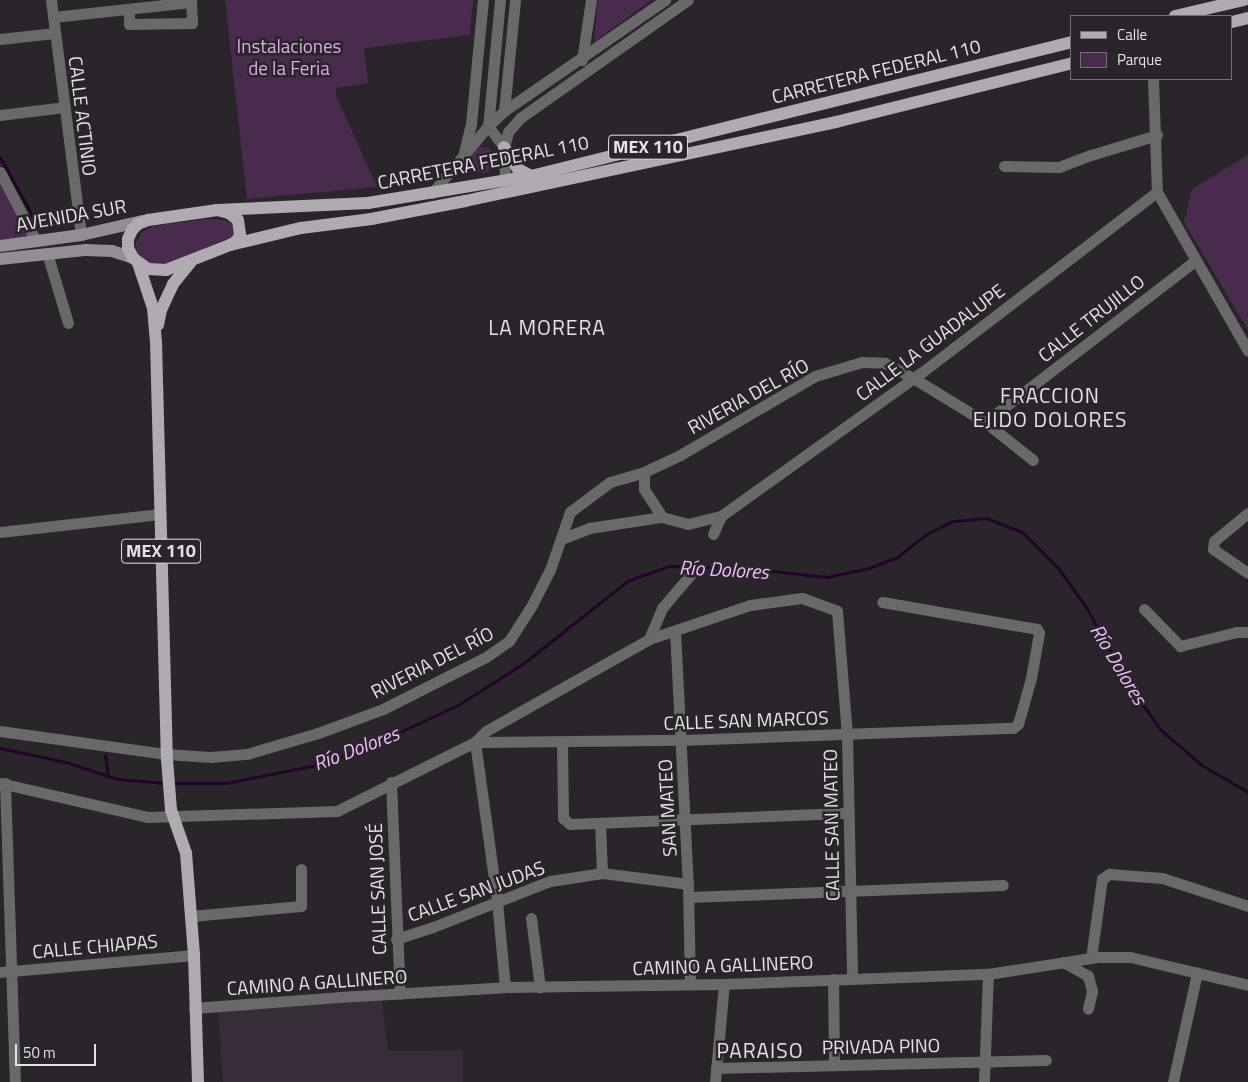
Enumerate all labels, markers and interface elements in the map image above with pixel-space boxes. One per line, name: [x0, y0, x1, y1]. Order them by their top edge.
legend: [1070, 15, 1233, 80]
text: Calle: [1117, 23, 1147, 46]
street label: CARRETERA FEDERAL 110: [769, 34, 983, 108]
park label: Instalaciones de la Feria: [237, 35, 341, 79]
text: Parque: [1117, 48, 1162, 71]
street label: CALLE ACTINIO: [64, 55, 102, 177]
street label: CARRETERA FEDERAL 110: [376, 130, 590, 194]
road number: MEX 110: [608, 132, 688, 162]
street label: AVENIDA SUR: [14, 194, 128, 236]
street label: CALLE TRUJILLO: [1033, 269, 1149, 367]
street label: CALLE LA GUADALUPE: [851, 279, 1009, 405]
district label: LA MORERA: [487, 314, 607, 340]
street label: RIVERIA DEL RÍO: [684, 353, 812, 439]
district label: FRACCION EJIDO DOLORES: [971, 382, 1129, 432]
road number: MEX 110: [121, 536, 201, 566]
water label: Río Dolores: [679, 555, 769, 583]
water label: Río Dolores: [1086, 619, 1152, 709]
street label: RIVERIA DEL RÍO: [367, 621, 497, 703]
street label: CALLE SAN MARCOS: [663, 706, 829, 734]
water label: Río Dolores: [310, 721, 402, 775]
street label: CALLE SAN MATEO: [818, 749, 844, 901]
street label: SAN MATEO: [653, 759, 681, 857]
street label: CALLE SAN JOSÉ: [363, 823, 391, 955]
street label: CALLE SAN JUDAS: [404, 856, 548, 926]
street label: CALLE CHIAPAS: [31, 929, 159, 963]
street label: CAMINO A GALLINERO: [632, 950, 814, 980]
street label: CAMINO A GALLINERO: [226, 964, 408, 1000]
scale bar: [18, 1034, 99, 1066]
street label: PRIVADA PINO: [822, 1034, 940, 1058]
district label: PARAISO: [716, 1037, 804, 1063]
text: 50 m: [23, 1041, 56, 1064]

